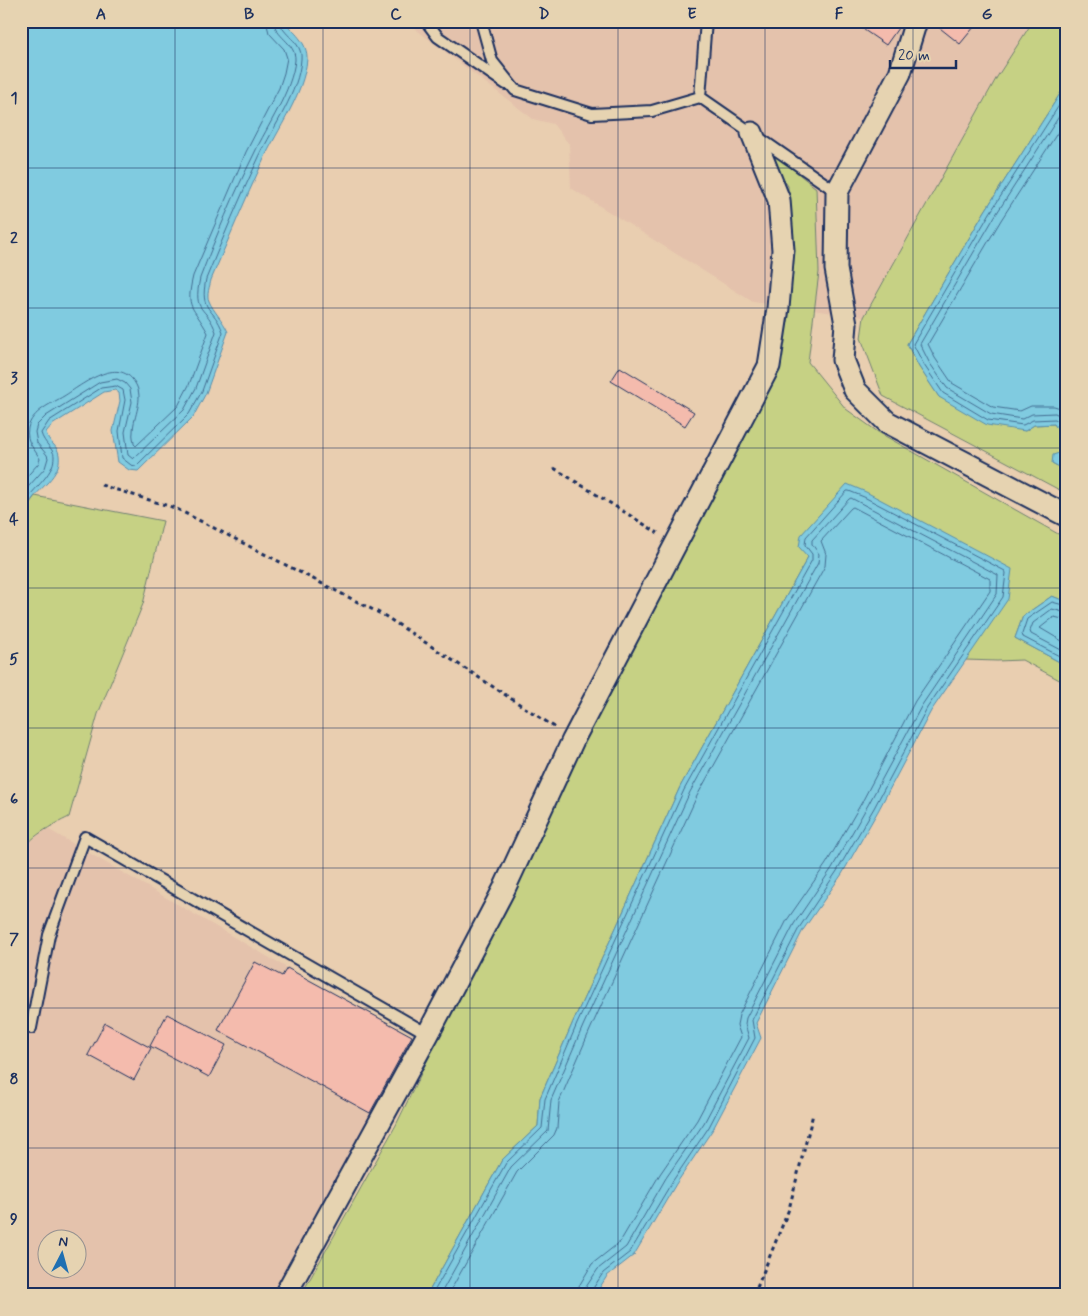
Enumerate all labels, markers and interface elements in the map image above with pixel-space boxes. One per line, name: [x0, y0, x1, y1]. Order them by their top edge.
text: A: [96, 4, 106, 25]
text: B: [244, 4, 254, 25]
text: C: [390, 4, 402, 25]
text: D: [538, 4, 550, 25]
text: E: [687, 4, 697, 25]
text: F: [835, 4, 844, 25]
text: G: [982, 4, 993, 25]
scale bar: [890, 38, 957, 70]
text: 20 m: [898, 46, 930, 66]
text: 1: [10, 88, 18, 109]
text: 2: [10, 228, 18, 249]
text: 3: [10, 368, 18, 389]
text: 4: [9, 509, 19, 530]
text: 5: [9, 649, 19, 670]
text: 6: [10, 789, 18, 810]
text: 7: [9, 929, 19, 950]
text: 8: [9, 1069, 19, 1090]
text: 9: [10, 1209, 18, 1230]
north arrow: [38, 1228, 88, 1278]
text: N: [58, 1233, 69, 1252]

